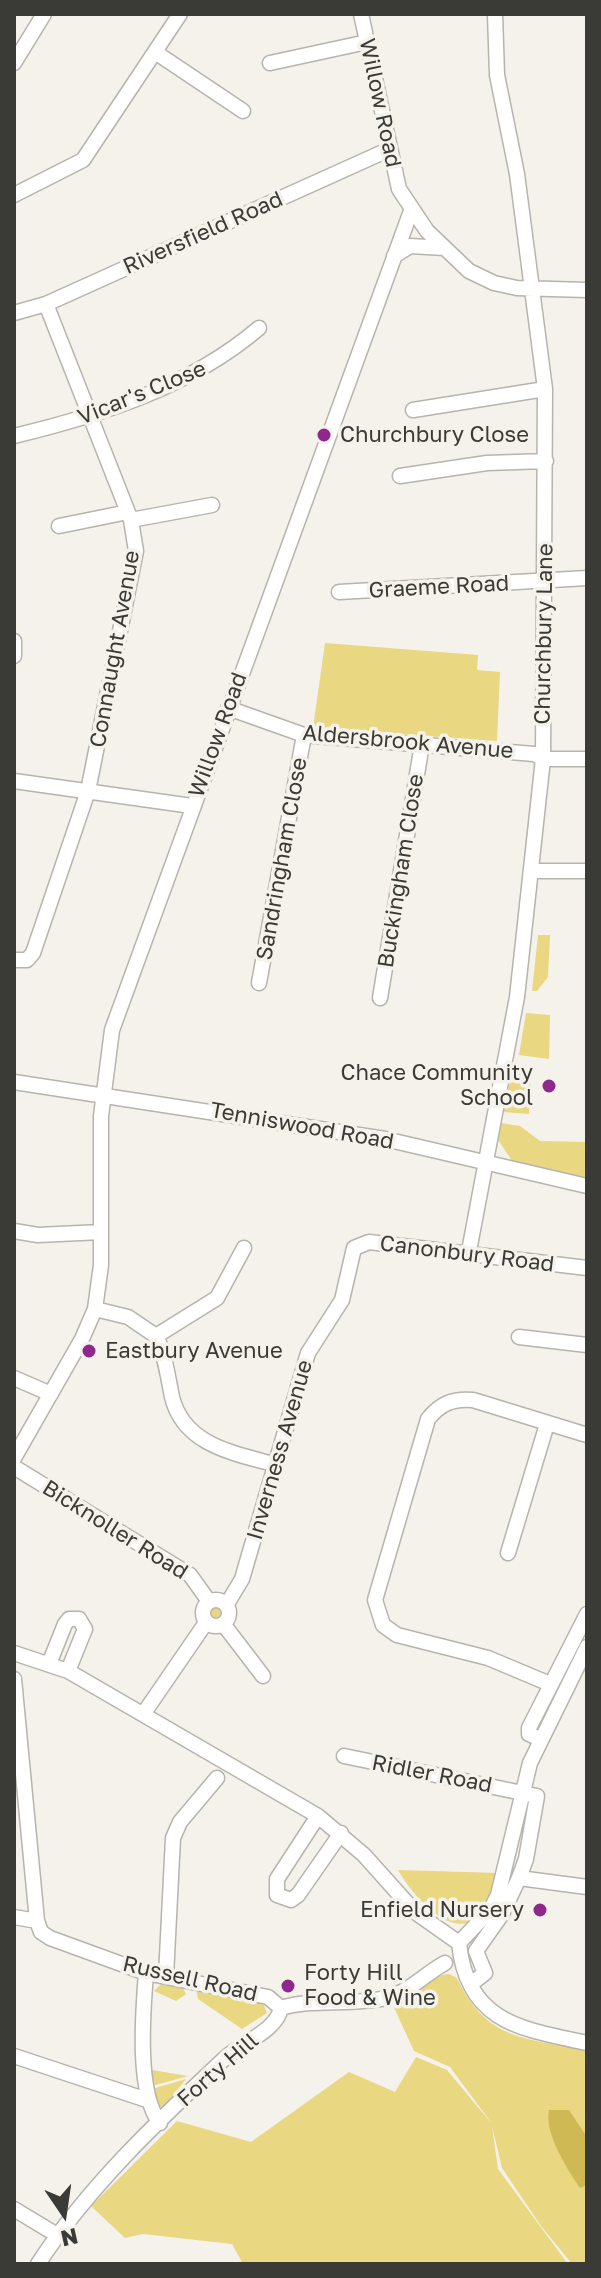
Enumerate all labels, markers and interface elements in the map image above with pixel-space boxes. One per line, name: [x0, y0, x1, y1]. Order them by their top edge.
street label: Willow Road: [353, 36, 407, 170]
street label: Riversfield Road: [119, 186, 287, 280]
street label: Vicar's Close: [74, 355, 210, 431]
place label: Churchbury Close: [340, 422, 529, 448]
marker: Churchbury Close: [315, 426, 333, 444]
street label: Churchbury Lane: [529, 543, 559, 725]
street label: Connaught Avenue: [85, 548, 145, 750]
street label: Graeme Road: [368, 570, 510, 604]
street label: Willow Road: [183, 669, 253, 801]
street label: Aldersbrook Avenue: [301, 720, 515, 764]
street label: Sandringham Close: [251, 756, 313, 962]
street label: Buckingham Close: [373, 772, 429, 970]
place label: Chace Community School: [340, 1060, 533, 1112]
marker: Chace Community School: [540, 1077, 558, 1095]
street label: Tenniswood Road: [208, 1097, 396, 1155]
street label: Canonbury Road: [378, 1230, 556, 1278]
place label: Eastbury Avenue: [105, 1338, 283, 1364]
marker: Eastbury Avenue: [80, 1342, 98, 1360]
street label: Inverness Avenue: [242, 1357, 318, 1543]
street label: Bicknoller Road: [37, 1475, 193, 1585]
street label: Ridler Road: [370, 1749, 494, 1799]
place label: Enfield Nursery: [360, 1897, 524, 1923]
marker: Enfield Nursery: [531, 1901, 549, 1919]
street label: Russell Road: [120, 1951, 260, 2007]
place label: Forty Hill Food & Wine: [304, 1960, 436, 2012]
marker: Forty Hill Food & Wine: [279, 1977, 297, 1995]
street label: Forty Hill: [172, 2028, 264, 2112]
north arrow: [24, 2174, 104, 2254]
text: N: [58, 2223, 81, 2253]

